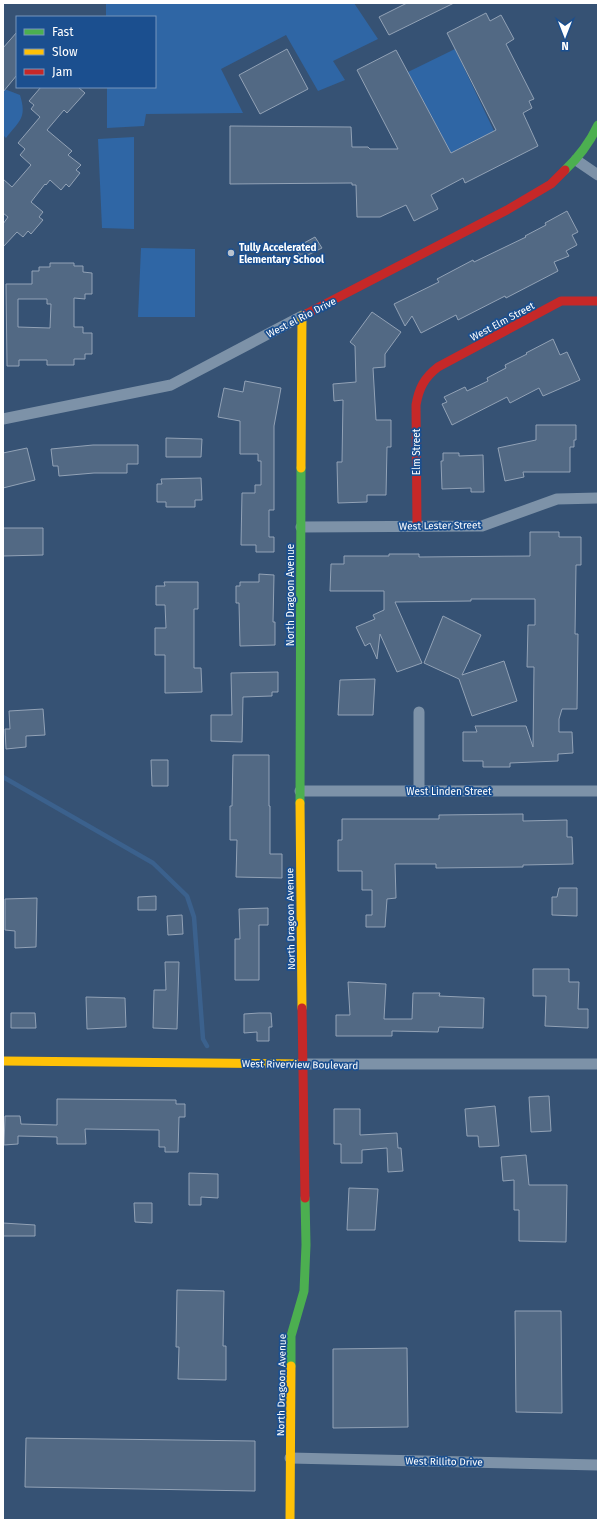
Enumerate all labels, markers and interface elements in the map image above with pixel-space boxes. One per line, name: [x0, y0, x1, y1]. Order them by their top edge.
legend: [16, 16, 156, 88]
north arrow: [545, 16, 585, 56]
text: Fast: [52, 25, 74, 39]
text: N: [561, 39, 569, 52]
text: Slow: [52, 45, 78, 59]
text: Jam: [52, 65, 72, 79]
place label: Tully Accelerated Elementary School: [239, 242, 324, 266]
marker: Tully Accelerated Elementary School: [226, 248, 236, 258]
street label: West el Rio Drive: [265, 295, 338, 341]
street label: West Elm Street: [468, 300, 537, 344]
street label: Elm Street: [411, 428, 423, 475]
street label: West Lester Street: [399, 519, 481, 533]
street label: North Dragoon Avenue: [285, 544, 297, 646]
street label: West Linden Street: [406, 786, 492, 798]
street label: North Dragoon Avenue: [284, 868, 298, 970]
street label: West Riverview Boulevard: [242, 1058, 358, 1072]
street label: North Dragoon Avenue: [275, 1334, 289, 1436]
street label: West Rillito Drive: [405, 1455, 483, 1469]

